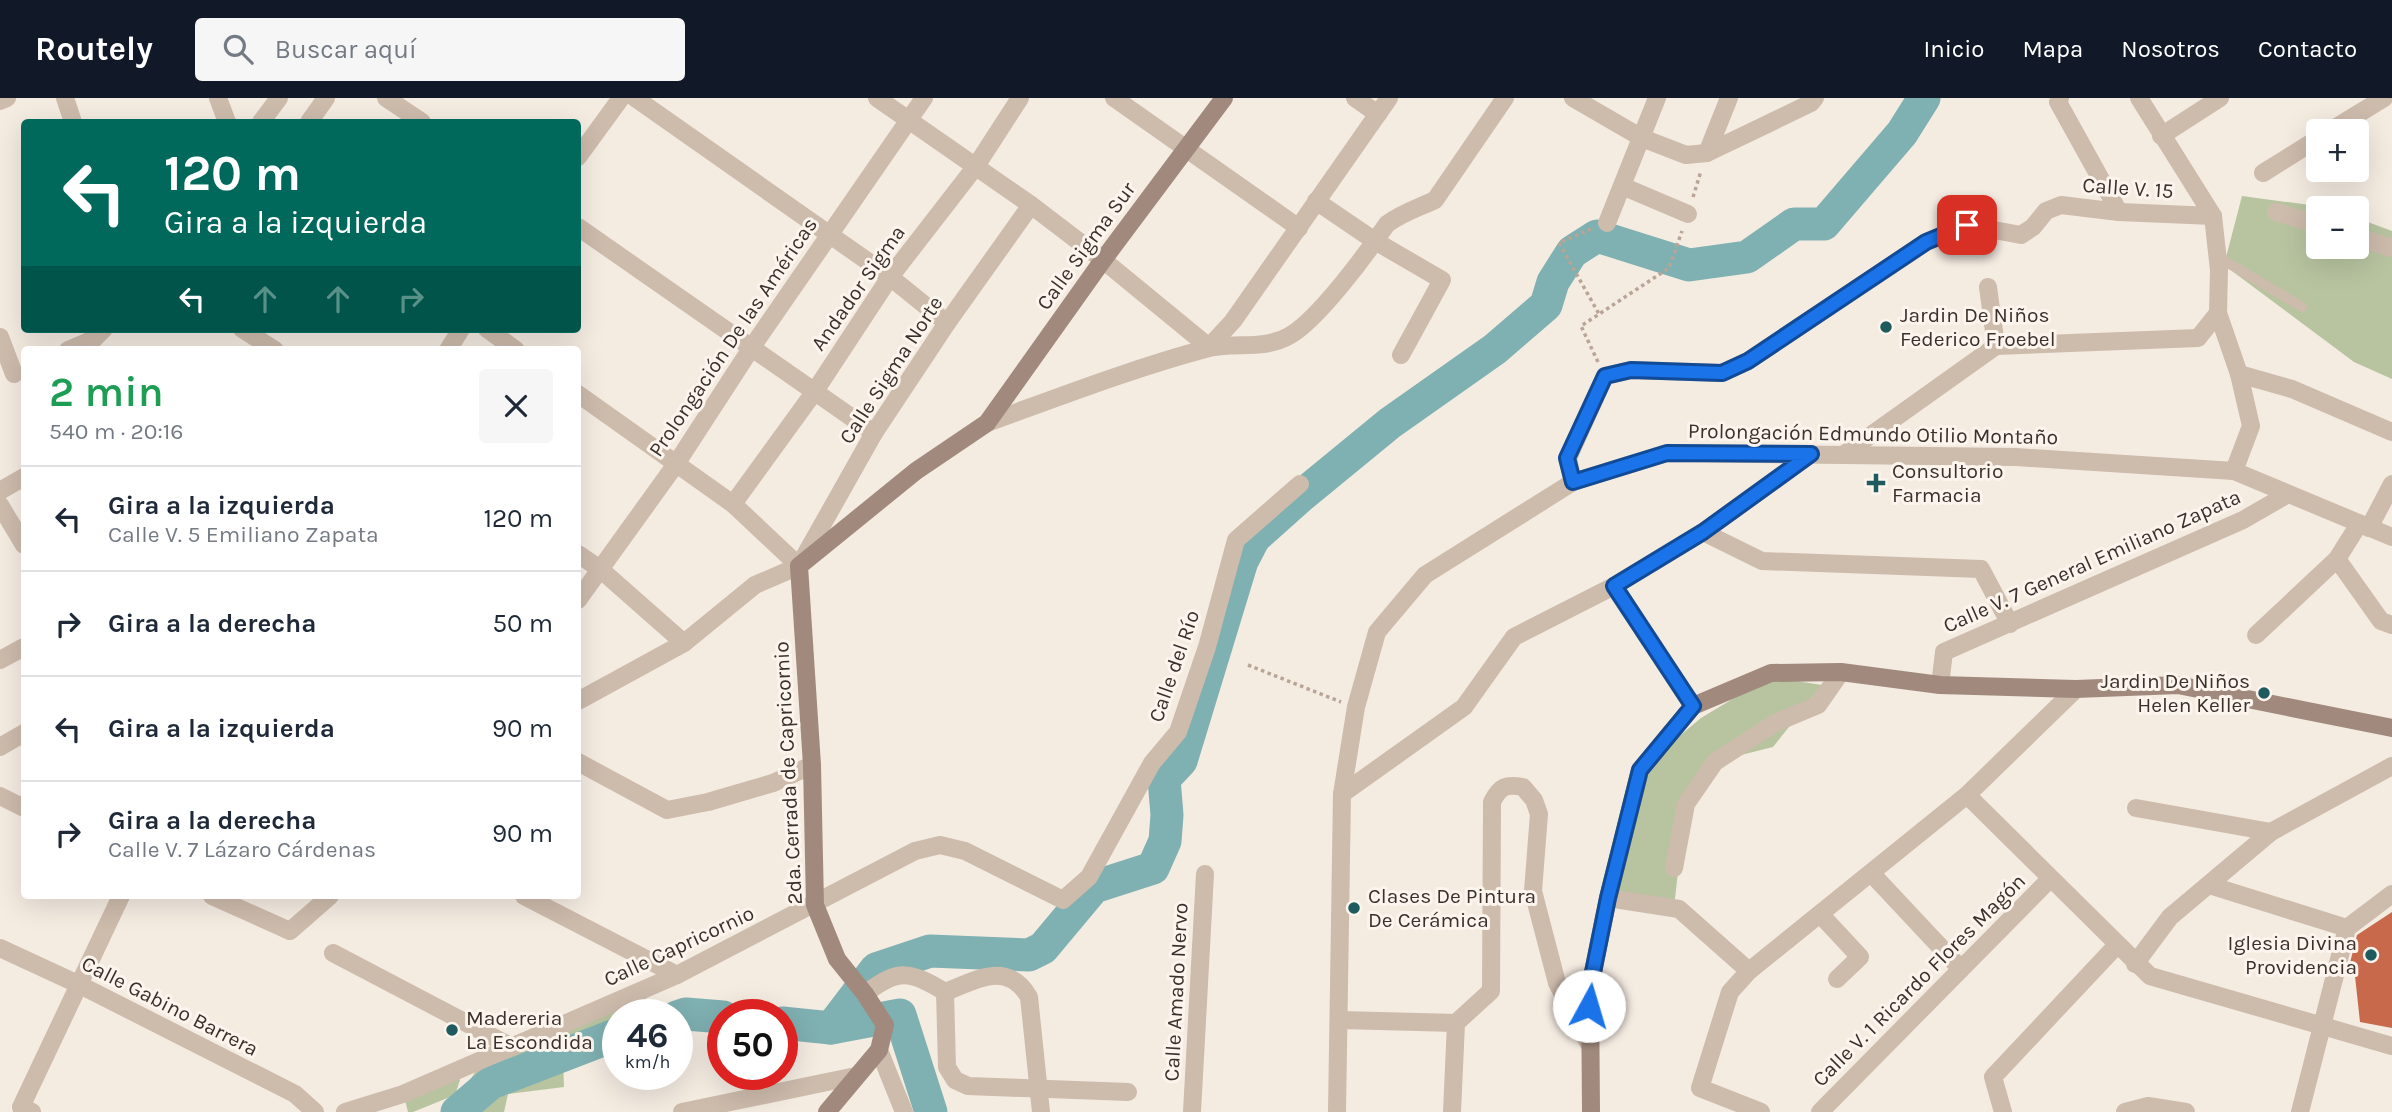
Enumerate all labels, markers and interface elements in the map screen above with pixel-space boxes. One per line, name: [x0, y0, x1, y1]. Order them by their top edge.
search box: [195, 18, 685, 81]
text: Routely: [35, 30, 153, 68]
icon: search: [219, 30, 257, 68]
text: Buscar aquí: [275, 34, 417, 65]
text: Inicio: [1923, 35, 1984, 63]
text: Mapa: [2022, 35, 2083, 63]
text: Nosotros: [2121, 35, 2220, 63]
text: Contacto: [2258, 35, 2357, 63]
map controls: [2306, 119, 2369, 259]
button: +: [2306, 119, 2369, 182]
text: 120 m: [164, 145, 301, 202]
icon: left: [49, 147, 140, 238]
street label: Calle V. 15: [2082, 173, 2174, 203]
street label: Calle Sigma Sur: [1032, 177, 1141, 315]
pin: [1937, 195, 1997, 255]
button: −: [2306, 196, 2369, 259]
text: Gira a la izquierda: [164, 204, 427, 241]
icon: arrive: [1948, 206, 1986, 244]
street label: Prolongación De las Américas: [644, 213, 822, 461]
street label: Andador Sigma: [806, 221, 910, 355]
icon: left: [173, 280, 211, 318]
icon: ahead: [246, 280, 284, 318]
icon: ahead: [319, 280, 357, 318]
icon: right: [392, 280, 430, 318]
street label: Calle Sigma Norte: [834, 292, 948, 448]
place label: Jardin De Niños Federico Froebel: [1900, 303, 2056, 351]
marker: Jardin De Niños Federico Froebel: [1878, 319, 1894, 335]
text: 2 min: [49, 367, 164, 417]
button: close: [479, 369, 553, 443]
text: 540 m · 20:16: [49, 418, 184, 445]
street label: Prolongación Edmundo Otilio Montaño: [1688, 419, 2058, 449]
place label: Consultorio Farmacia: [1892, 459, 2003, 507]
marker: Consultorio Farmacia: [1866, 473, 1886, 493]
street label: Calle V. 7 General Emiliano Zapata: [1940, 484, 2244, 638]
text: Gira a la izquierda: [108, 490, 335, 521]
icon: left: [49, 500, 87, 538]
text: 120 m: [483, 503, 553, 534]
text: Calle V. 5 Emiliano Zapata: [108, 521, 379, 548]
icon: right: [49, 605, 87, 643]
street label: Calle del Río: [1144, 607, 1204, 725]
text: Gira a la derecha: [108, 608, 317, 639]
text: 50 m: [492, 608, 553, 639]
street label: 2da. Cerrada de Capricornio: [769, 641, 807, 905]
place label: Jardin De Niños Helen Keller: [2101, 669, 2250, 717]
marker: Jardin De Niños Helen Keller: [2256, 685, 2272, 701]
icon: left: [49, 710, 87, 748]
text: Gira a la izquierda: [108, 713, 335, 744]
text: 90 m: [492, 713, 553, 744]
text: Gira a la derecha: [108, 805, 317, 836]
icon: right: [49, 815, 87, 853]
text: 90 m: [492, 818, 553, 849]
text: Calle V. 7 Lázaro Cárdenas: [108, 836, 376, 863]
street label: Calle V. 1 Ricardo Flores Magón: [1808, 869, 2030, 1091]
place label: Clases De Pintura De Cerámica: [1368, 884, 1536, 932]
marker: Clases De Pintura De Cerámica: [1346, 900, 1362, 916]
street label: Calle Capricornio: [600, 901, 758, 991]
street label: Calle Amado Nervo: [1159, 902, 1193, 1082]
place label: Iglesia Divina Providencia: [2228, 931, 2357, 979]
marker: Iglesia Divina Providencia: [2363, 947, 2379, 963]
street label: Calle Gabino Barrera: [78, 951, 262, 1061]
position arrow: [1552, 969, 1626, 1043]
speed limit sign: 50: [707, 999, 798, 1090]
place label: Madereria La Escondida: [466, 1006, 593, 1054]
text: 46: [626, 1015, 669, 1056]
marker: Madereria La Escondida: [444, 1022, 460, 1038]
text: km/h: [625, 1051, 670, 1073]

